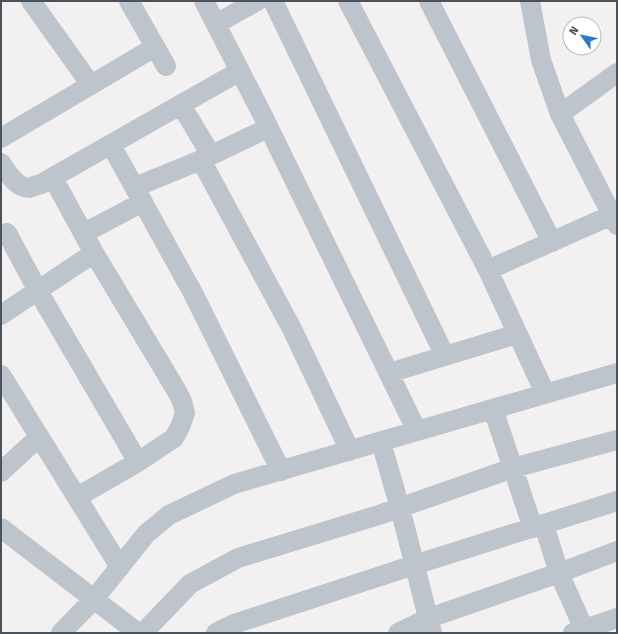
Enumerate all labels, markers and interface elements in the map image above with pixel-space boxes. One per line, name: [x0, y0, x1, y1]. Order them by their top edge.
north arrow: [562, 16, 602, 56]
text: N: [567, 24, 581, 37]

